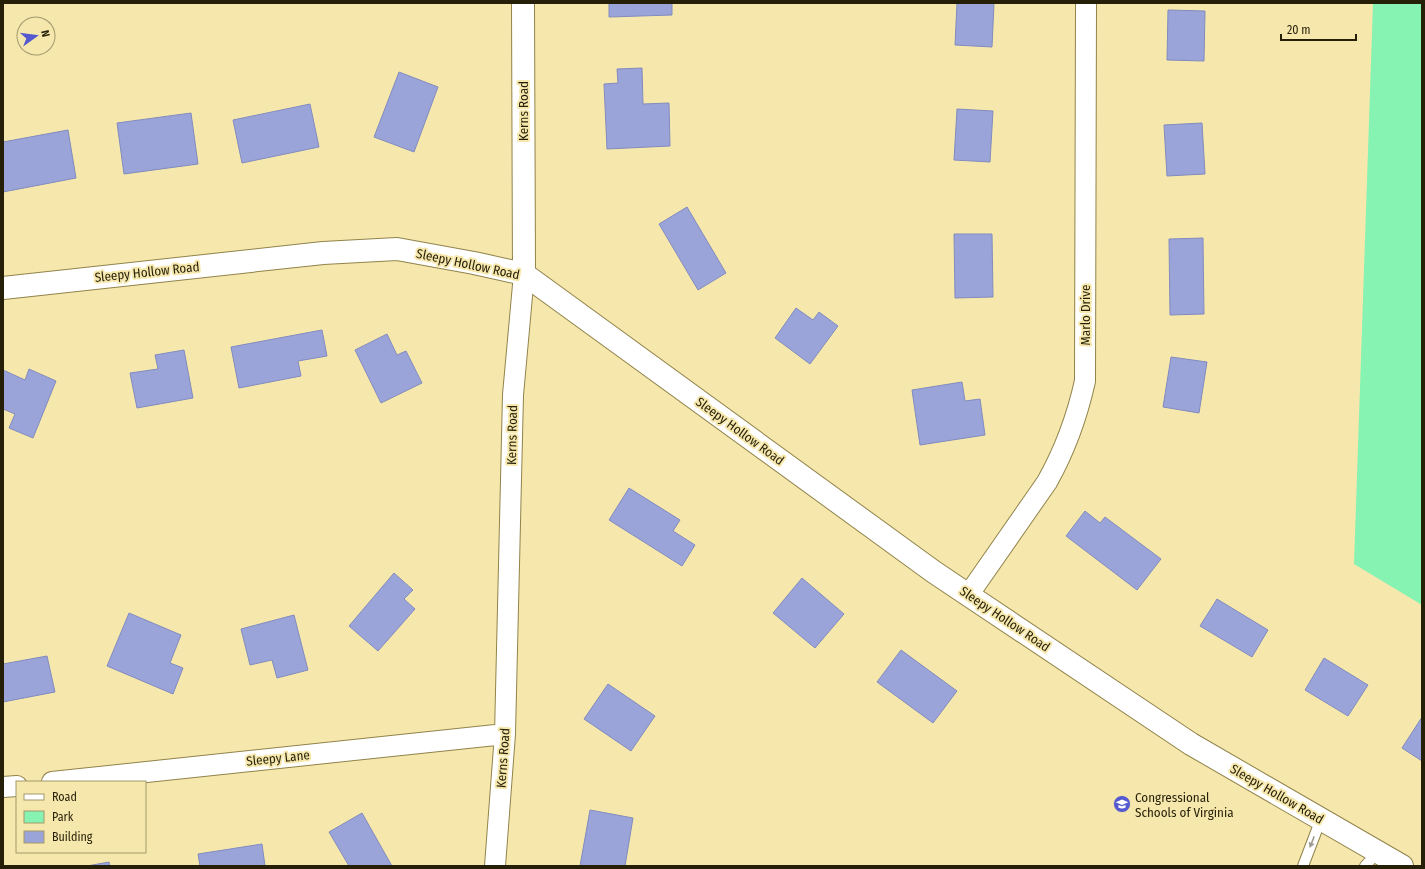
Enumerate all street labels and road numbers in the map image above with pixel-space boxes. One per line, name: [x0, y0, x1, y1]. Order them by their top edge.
street label: Kerns Road: [516, 81, 531, 141]
street label: Sleepy Hollow Road: [415, 246, 521, 282]
street label: Sleepy Hollow Road: [94, 259, 200, 285]
street label: Marlo Drive: [1078, 285, 1093, 345]
street label: Sleepy Hollow Road: [693, 394, 787, 468]
street label: Kerns Road: [504, 405, 520, 465]
street label: Sleepy Hollow Road: [957, 583, 1053, 655]
street label: Kerns Road: [493, 728, 513, 788]
street label: Sleepy Lane: [246, 747, 310, 769]
street label: Sleepy Hollow Road: [1228, 761, 1326, 827]

